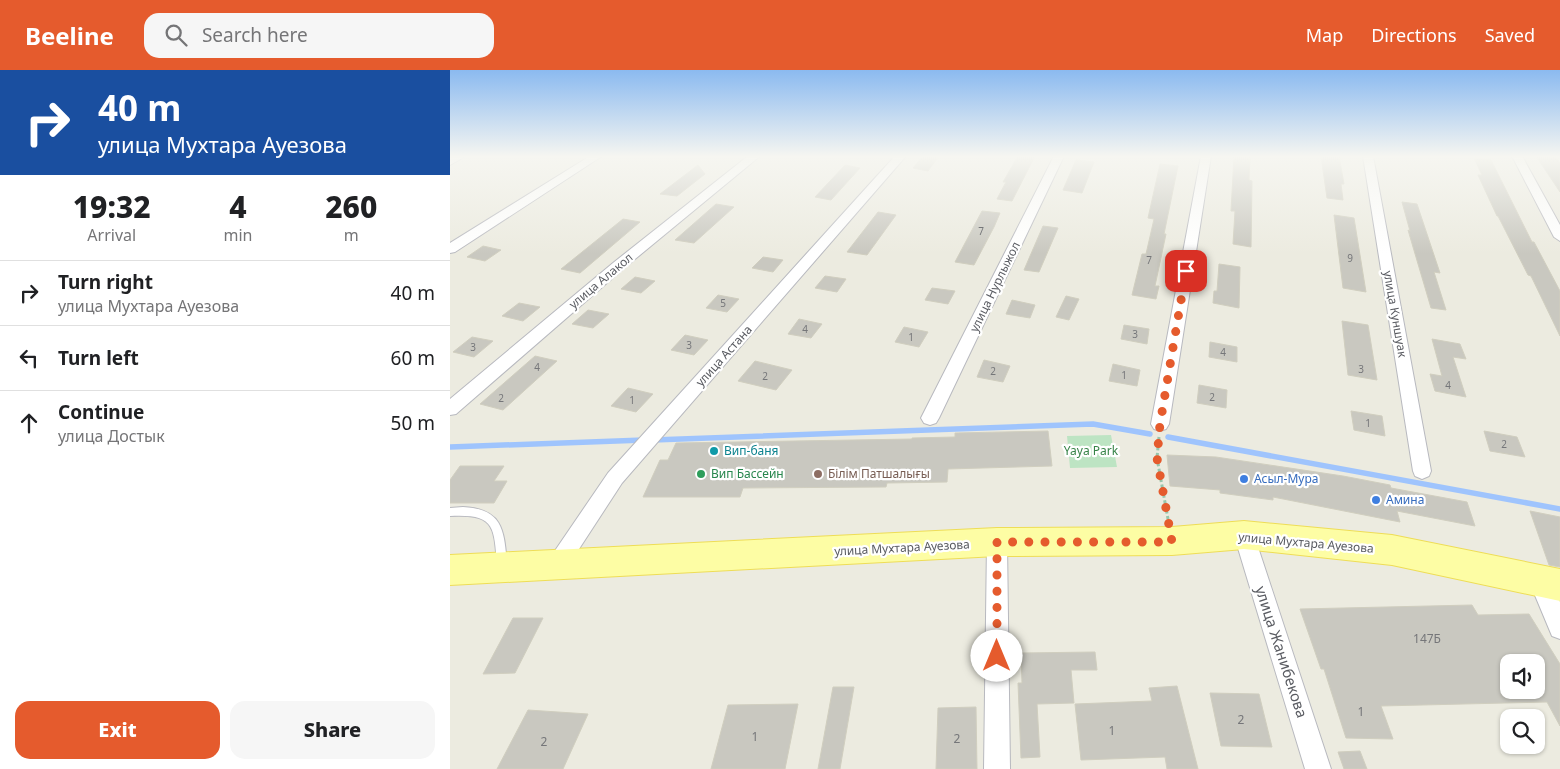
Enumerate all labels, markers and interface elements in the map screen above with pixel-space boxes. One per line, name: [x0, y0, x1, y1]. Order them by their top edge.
search box: [144, 13, 494, 58]
text: Beeline: [25, 19, 114, 52]
icon: search: [162, 21, 190, 49]
text: Search here: [202, 22, 308, 48]
text: Map: [1306, 23, 1343, 47]
text: Directions: [1371, 23, 1457, 47]
text: Saved: [1485, 23, 1535, 47]
text: 40 m: [98, 84, 181, 131]
icon: right: [15, 90, 80, 155]
text: улица Мухтара Ауезова: [98, 129, 347, 159]
text: 19:32: [73, 186, 151, 227]
text: 4: [229, 186, 247, 227]
text: 260: [325, 186, 377, 227]
text: Arrival: [87, 224, 136, 246]
text: min: [223, 224, 252, 246]
text: m: [344, 224, 359, 246]
house number: 7: [978, 224, 984, 238]
street label: улица Нурлыжол: [965, 239, 1024, 335]
street label: улица Алакол: [565, 249, 636, 312]
pin: [1165, 250, 1207, 292]
house number: 9: [1347, 251, 1353, 265]
house number: 7: [1146, 253, 1152, 267]
icon: arrive: [1172, 257, 1200, 285]
text: Turn right: [58, 269, 153, 295]
street label: улица Куншуак: [1380, 269, 1412, 359]
icon: right: [15, 279, 43, 307]
text: 40 m: [391, 280, 435, 306]
text: улица Мухтара Ауезова: [58, 295, 239, 317]
house number: 5: [720, 296, 726, 310]
street label: улица Астана: [692, 321, 756, 390]
house number: 4: [802, 322, 808, 336]
house number: 3: [1132, 327, 1138, 341]
house number: 1: [908, 330, 914, 344]
house number: 3: [686, 338, 692, 352]
house number: 3: [470, 340, 476, 354]
icon: left: [15, 344, 43, 372]
text: Turn left: [58, 345, 139, 371]
text: 60 m: [391, 345, 435, 371]
house number: 4: [1220, 345, 1226, 359]
house number: 4: [534, 360, 540, 374]
house number: 3: [1358, 362, 1364, 376]
house number: 2: [990, 364, 996, 378]
house number: 1: [1121, 368, 1127, 382]
house number: 2: [762, 369, 768, 383]
house number: 4: [1445, 378, 1451, 392]
house number: 2: [1209, 390, 1215, 404]
house number: 2: [498, 391, 504, 405]
house number: 1: [629, 393, 635, 407]
text: Continue: [58, 399, 144, 425]
icon: ahead: [15, 409, 43, 437]
text: 50 m: [391, 410, 435, 436]
house number: 1: [1365, 416, 1371, 430]
text: улица Достык: [58, 425, 165, 447]
house number: 2: [1501, 437, 1507, 451]
place label: Вип-баня: [724, 442, 779, 459]
park label: Yaya Park: [1064, 442, 1119, 459]
marker: Вип-баня: [708, 445, 720, 457]
place label: Вип Бассейн: [711, 465, 784, 482]
place label: Білім Патшалығы: [828, 465, 930, 482]
marker: Вип Бассейн: [695, 468, 707, 480]
marker: Білім Патшалығы: [812, 468, 824, 480]
place label: Асыл-Мура: [1254, 470, 1318, 487]
marker: Асыл-Мура: [1238, 473, 1250, 485]
place label: Амина: [1386, 491, 1424, 508]
marker: Амина: [1370, 494, 1382, 506]
street label: улица Мухтара Ауезова: [1238, 528, 1374, 557]
street label: улица Мухтара Ауезова: [834, 535, 970, 560]
street label: улица Жанибекова: [1251, 583, 1313, 720]
position arrow: [970, 629, 1022, 681]
house number: 147Б: [1413, 630, 1441, 647]
map controls: [1500, 654, 1545, 754]
button: sound: [1500, 654, 1545, 699]
button: Exit: [15, 701, 220, 759]
button: Share: [230, 701, 435, 759]
house number: 1: [1358, 703, 1364, 720]
button: search: [1500, 709, 1545, 754]
house number: 2: [1238, 711, 1245, 728]
house number: 1: [1109, 722, 1115, 739]
house number: 1: [752, 728, 758, 745]
house number: 2: [954, 730, 961, 747]
house number: 2: [541, 733, 548, 750]

